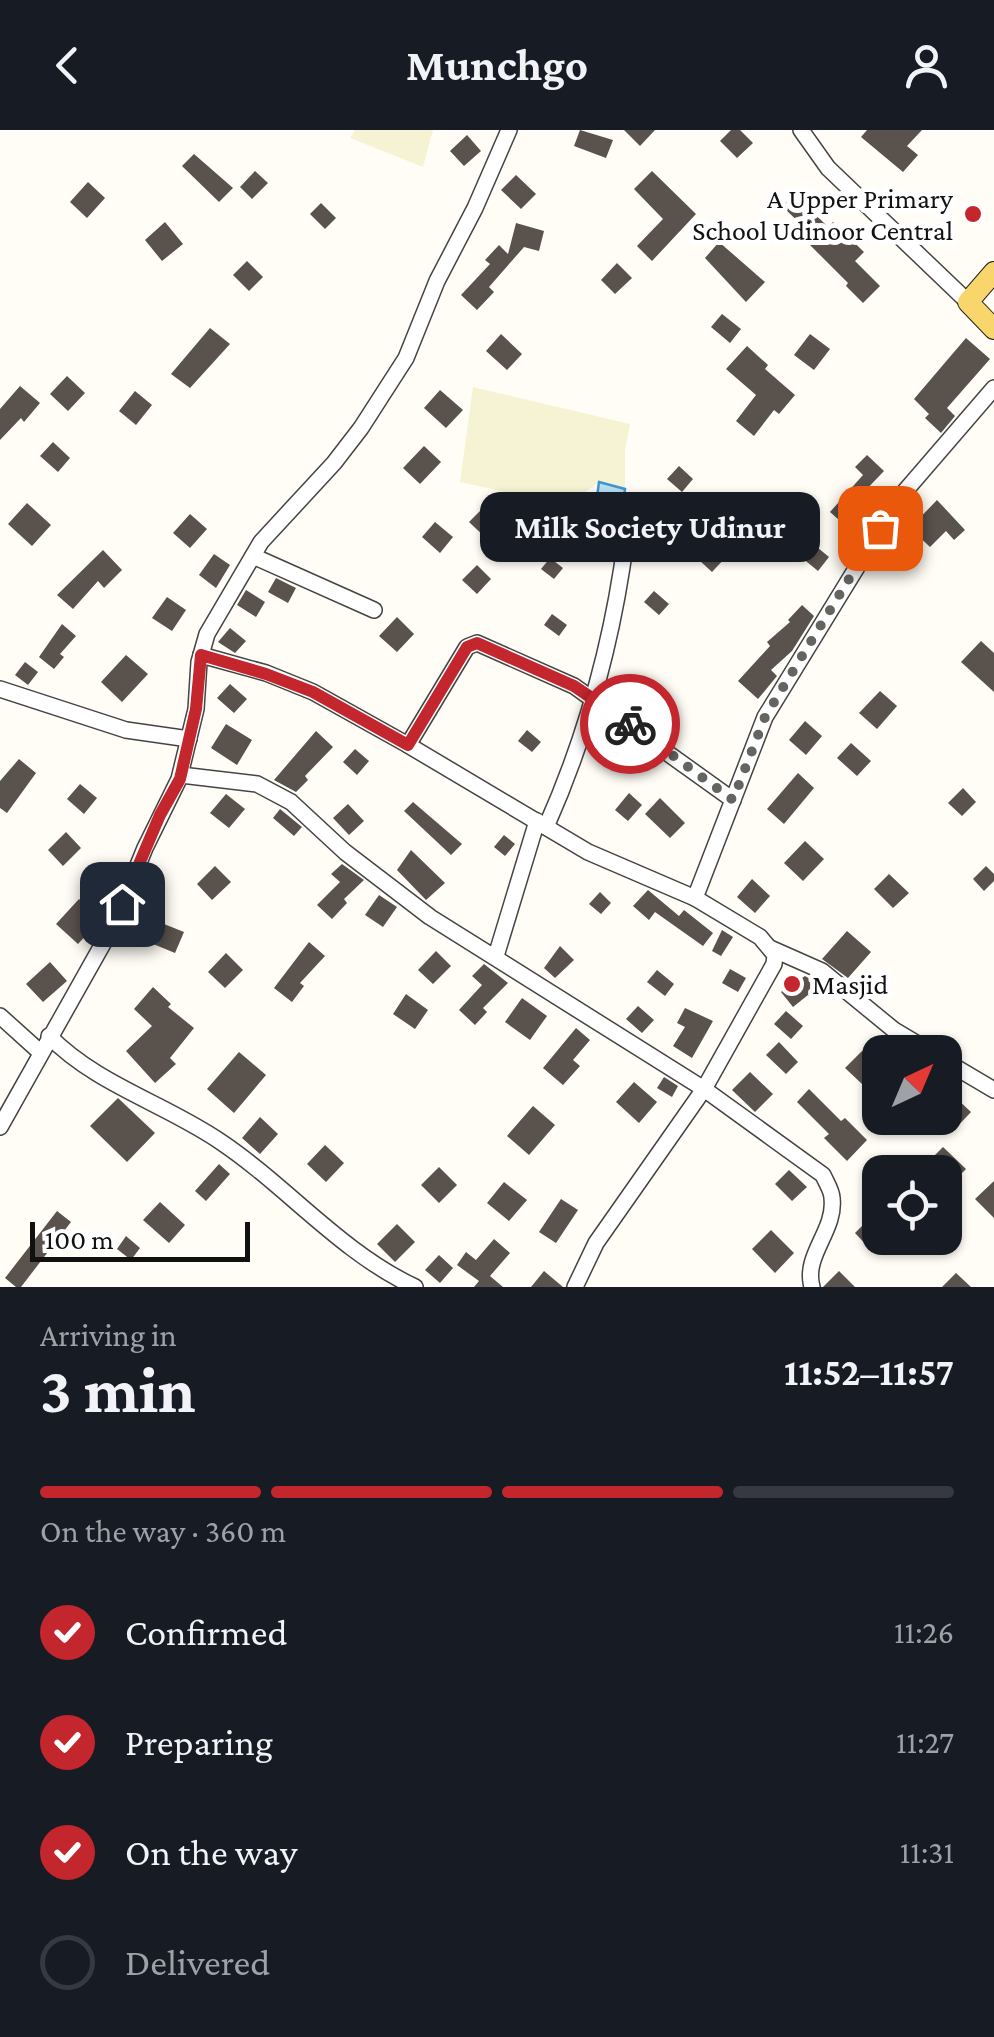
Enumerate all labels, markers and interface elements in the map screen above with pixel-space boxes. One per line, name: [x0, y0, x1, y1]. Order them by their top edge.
icon: back: [40, 38, 95, 93]
icon: person: [899, 38, 954, 93]
text: Munchgo: [406, 40, 588, 90]
place label: A Upper Primary School Udinoor Central: [692, 183, 954, 246]
marker: A Upper Primary School Udinoor Central: [962, 203, 984, 225]
pin: [838, 486, 923, 571]
callout: Milk Society Udinur: [480, 493, 820, 563]
icon: bag: [853, 501, 908, 556]
text: Milk Society Udinur: [514, 509, 786, 545]
courier: [580, 674, 680, 774]
icon: bike: [603, 697, 658, 752]
pin: [80, 862, 165, 947]
icon: home: [95, 877, 150, 932]
place label: Masjid: [812, 969, 888, 1000]
marker: Masjid: [781, 973, 803, 995]
north arrow: [862, 1035, 962, 1135]
map controls: [862, 1035, 962, 1255]
button: locate: [862, 1155, 962, 1255]
scale bar: [30, 1217, 250, 1262]
text: 100 m: [45, 1224, 114, 1255]
text: Arriving in: [40, 1317, 177, 1353]
text: 11:52–11:57: [784, 1351, 954, 1393]
text: 3 min: [40, 1354, 195, 1426]
text: On the way · 360 m: [40, 1513, 286, 1549]
icon: check: [40, 1605, 95, 1660]
text: Confirmed: [125, 1611, 288, 1653]
text: 11:26: [894, 1614, 954, 1650]
icon: check: [40, 1715, 95, 1770]
text: Preparing: [125, 1721, 273, 1763]
text: 11:27: [896, 1724, 954, 1760]
icon: check: [40, 1825, 95, 1880]
text: On the way: [125, 1831, 297, 1873]
text: 11:31: [900, 1834, 954, 1870]
text: Delivered: [125, 1941, 270, 1983]

